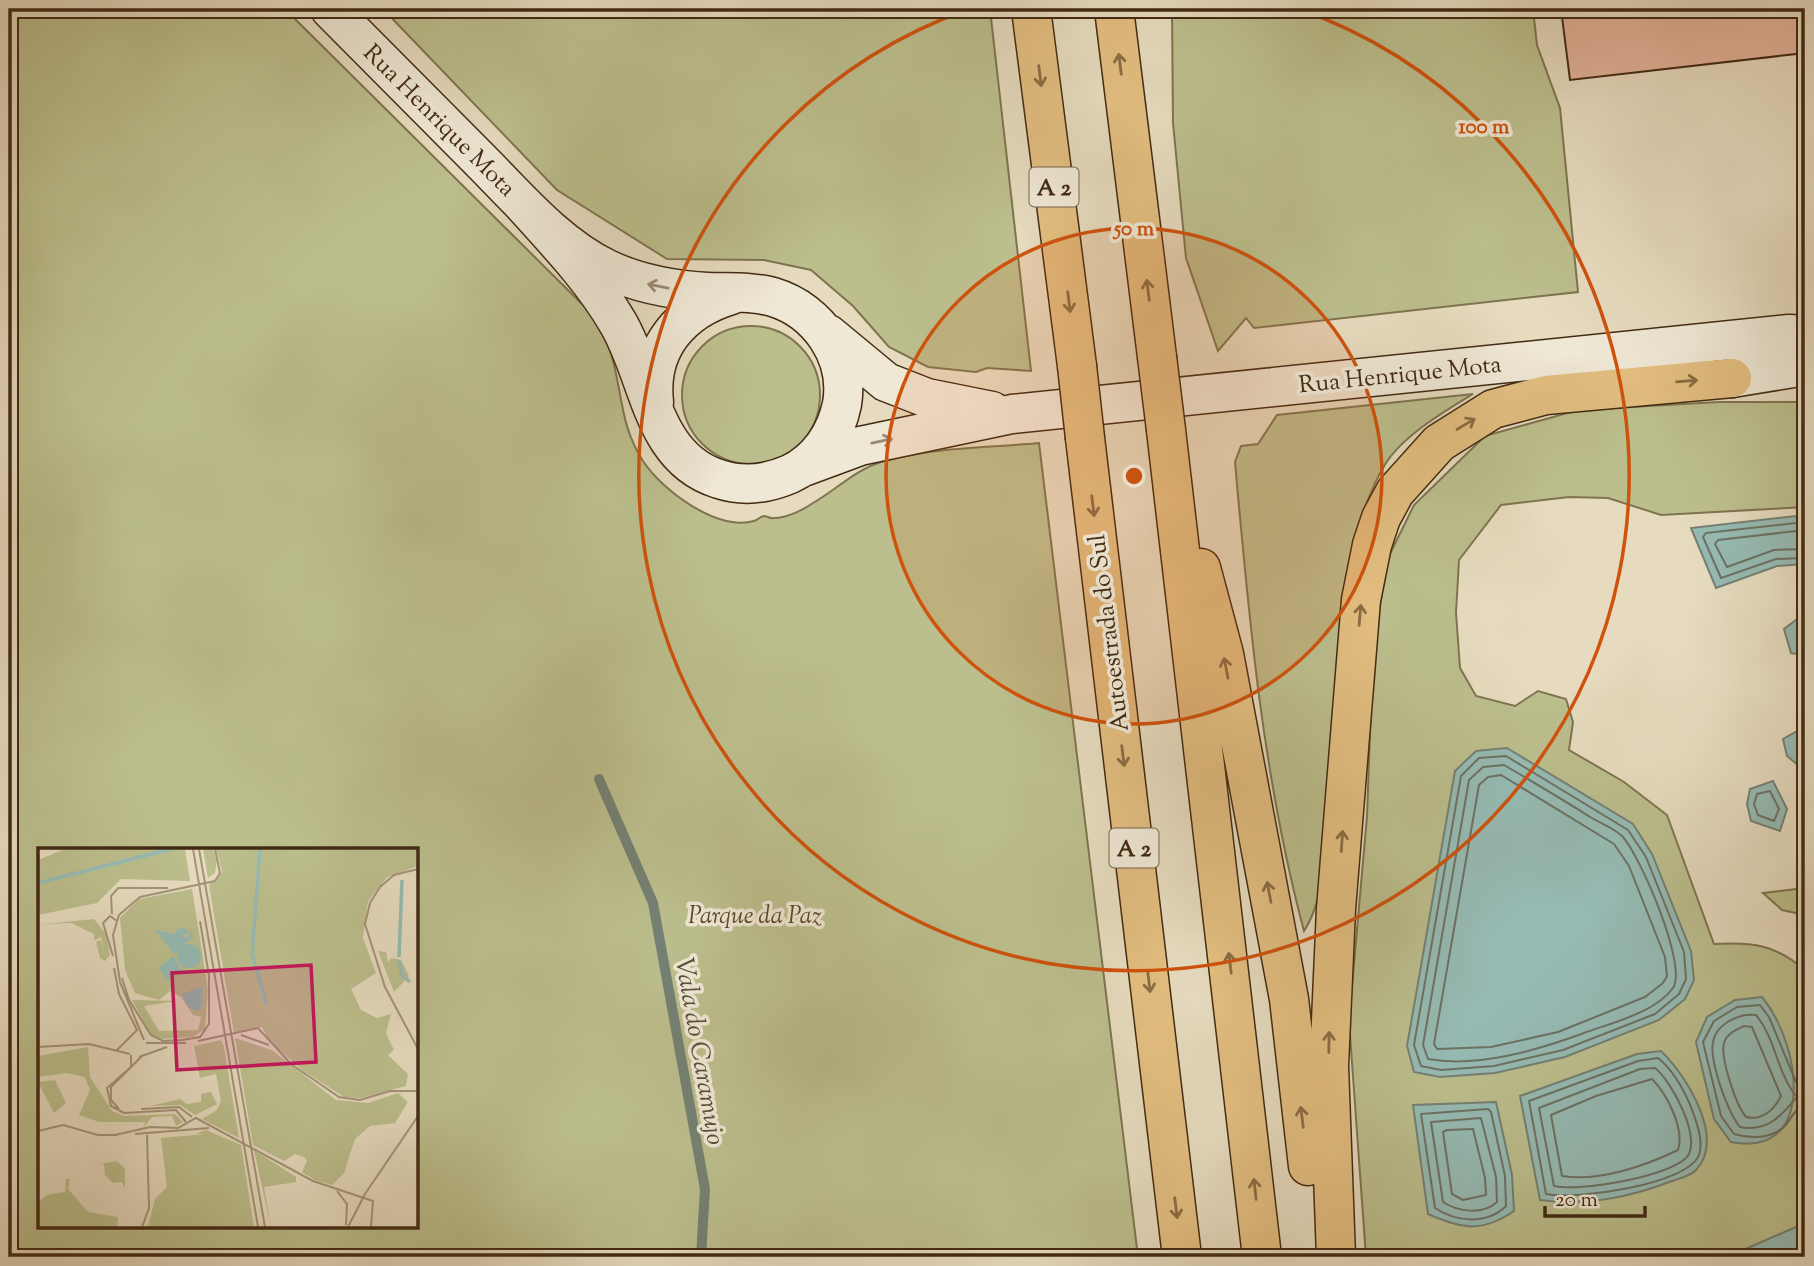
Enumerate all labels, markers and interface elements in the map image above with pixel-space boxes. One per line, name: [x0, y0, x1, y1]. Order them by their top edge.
street label: Rua Henrique Mota: [355, 37, 523, 205]
one-way arrow: [1114, 53, 1127, 76]
one-way arrow: [1033, 65, 1046, 87]
text: 100 m: [1459, 113, 1510, 143]
road number: A 2: [1030, 168, 1078, 206]
text: 50 m: [1112, 215, 1155, 245]
one-way arrow: [647, 279, 670, 292]
one-way arrow: [1142, 279, 1155, 302]
one-way arrow: [1062, 290, 1075, 313]
street label: Rua Henrique Mota: [1297, 348, 1503, 404]
one-way arrow: [1675, 374, 1698, 387]
one-way arrow: [1456, 417, 1476, 431]
one-way arrow: [870, 433, 893, 447]
centre of rings: [1122, 464, 1146, 488]
one-way arrow: [1087, 494, 1100, 517]
street label: Autoestrada do Sul: [1081, 532, 1139, 733]
one-way arrow: [1354, 604, 1367, 626]
one-way arrow: [1219, 657, 1233, 680]
one-way arrow: [1116, 745, 1129, 767]
road number: A 2: [1110, 828, 1158, 868]
one-way arrow: [1336, 831, 1349, 853]
inset map: [38, 848, 418, 1228]
one-way arrow: [1262, 881, 1275, 904]
park label: Parque da Paz: [688, 900, 822, 934]
one-way arrow: [1223, 952, 1236, 975]
water label: Vala do Caramujo: [664, 955, 733, 1148]
one-way arrow: [1143, 971, 1156, 993]
one-way arrow: [1322, 1031, 1336, 1054]
one-way arrow: [1296, 1106, 1309, 1129]
scale bar: [1545, 1175, 1644, 1219]
one-way arrow: [1248, 1179, 1261, 1201]
text: 20 m: [1555, 1186, 1598, 1216]
one-way arrow: [1170, 1196, 1183, 1219]

